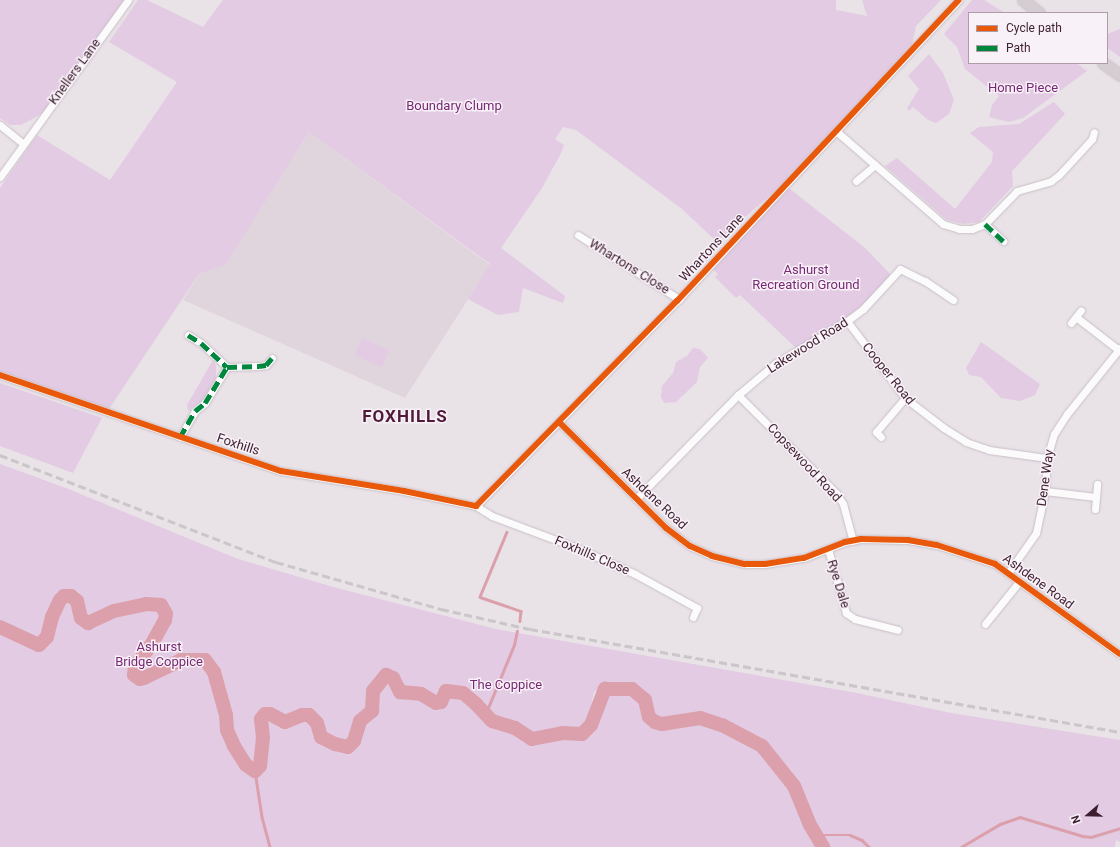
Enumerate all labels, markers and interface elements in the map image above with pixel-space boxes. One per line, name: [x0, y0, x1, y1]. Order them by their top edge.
legend: [968, 12, 1108, 64]
text: Cycle path: [1006, 21, 1062, 35]
street label: Knellers Lane: [46, 36, 104, 108]
text: Path: [1006, 41, 1031, 55]
park label: Home Piece: [988, 80, 1058, 96]
park label: Boundary Clump: [406, 98, 502, 114]
street label: Whartons Lane: [677, 211, 747, 285]
street label: Whartons Close: [586, 236, 672, 298]
park label: Ashurst Recreation Ground: [752, 263, 860, 294]
street label: Lakewood Road: [765, 315, 851, 377]
street label: Cooper Road: [858, 340, 918, 408]
district label: FOXHILLS: [362, 407, 448, 427]
street label: Copsewood Road: [764, 420, 844, 506]
street label: Foxhills: [215, 431, 261, 459]
street label: Dene Way: [1034, 449, 1058, 507]
street label: Ashdene Road: [618, 465, 690, 533]
street label: Foxhills Close: [552, 533, 632, 579]
street label: Ashdene Road: [1000, 551, 1076, 613]
street label: Rye Dale: [823, 558, 853, 610]
park label: Ashurst Bridge Coppice: [115, 640, 203, 671]
park label: The Coppice: [470, 677, 542, 693]
north arrow: [1068, 795, 1108, 835]
text: N: [1069, 813, 1084, 825]

